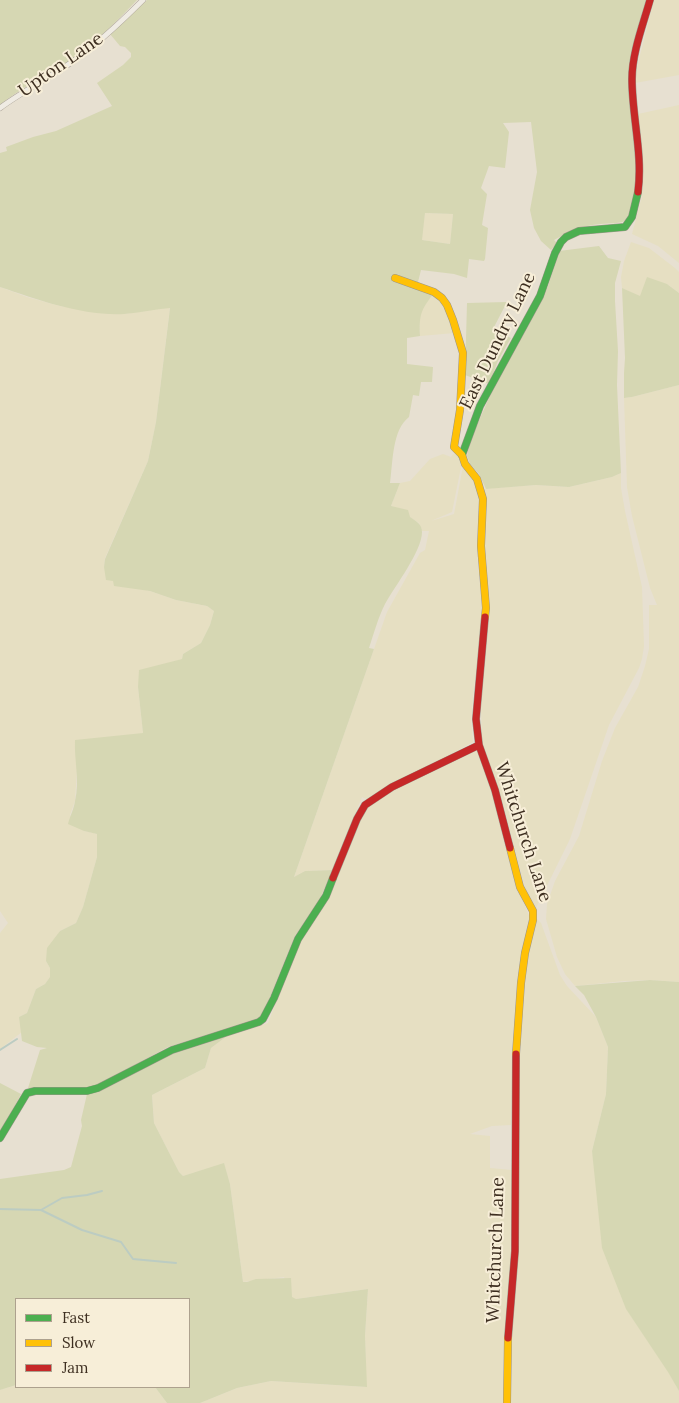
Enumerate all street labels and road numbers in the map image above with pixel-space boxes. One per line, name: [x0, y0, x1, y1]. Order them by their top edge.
street label: Upton Lane: [15, 28, 107, 102]
street label: East Dundry Lane: [456, 269, 540, 413]
street label: Whitchurch Lane: [490, 759, 556, 905]
street label: Whitchurch Lane: [483, 1177, 509, 1323]

